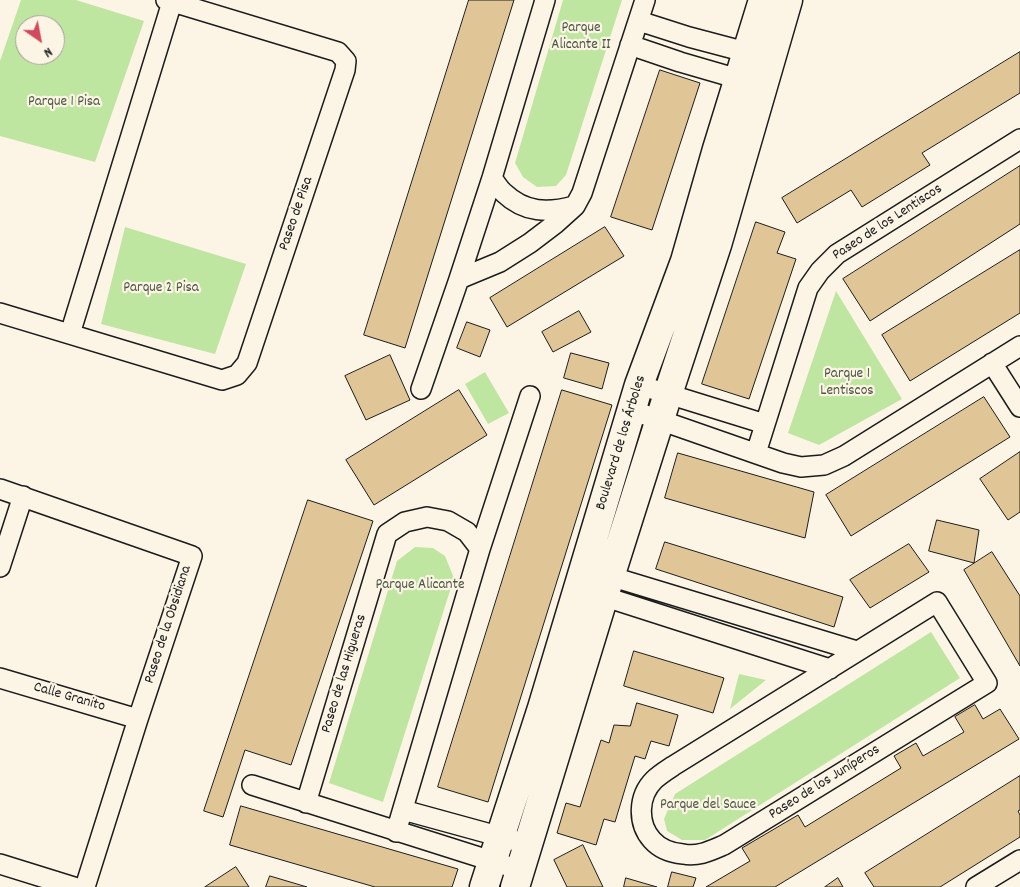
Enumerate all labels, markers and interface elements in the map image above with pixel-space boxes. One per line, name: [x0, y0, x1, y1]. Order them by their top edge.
north arrow: [15, 15, 65, 65]
park label: Parque Alicante II: [551, 20, 611, 55]
text: N: [39, 41, 56, 62]
park label: Parque 1 Pisa: [28, 94, 100, 112]
street label: Paseo de Pisa: [276, 175, 318, 253]
street label: Paseo de los Lentiscos: [830, 181, 946, 265]
park label: Parque 2 Pisa: [123, 280, 199, 298]
park label: Parque 1 Lentiscos: [820, 366, 874, 401]
street label: Boulevard de los Árboles: [593, 374, 651, 512]
street label: Paseo de la Obsidiana: [141, 564, 197, 686]
park label: Parque Alicante: [375, 577, 465, 595]
street label: Paseo de las Higueras: [318, 612, 372, 736]
street label: Calle Granito: [31, 679, 107, 717]
street label: Paseo de los Juníperos: [766, 742, 884, 824]
park label: Parque del Sauce: [660, 797, 756, 815]

